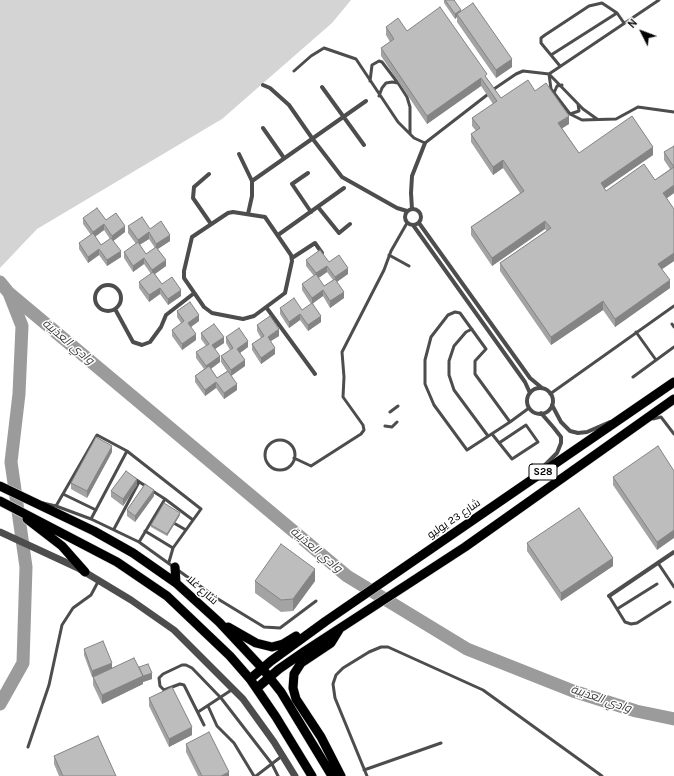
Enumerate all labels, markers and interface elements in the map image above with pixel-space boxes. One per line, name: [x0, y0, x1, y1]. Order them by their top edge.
north arrow: [622, 12, 662, 52]
text: N: [625, 16, 640, 31]
water label: وادي العذيبة: [39, 316, 97, 368]
road number: S28: [529, 464, 557, 480]
street label: شارع 23 يوليو: [425, 496, 483, 542]
water label: وادي العذيبة: [287, 524, 345, 576]
street label: شارع غلا: [184, 572, 220, 608]
water label: وادي العذيبة: [569, 682, 633, 716]

